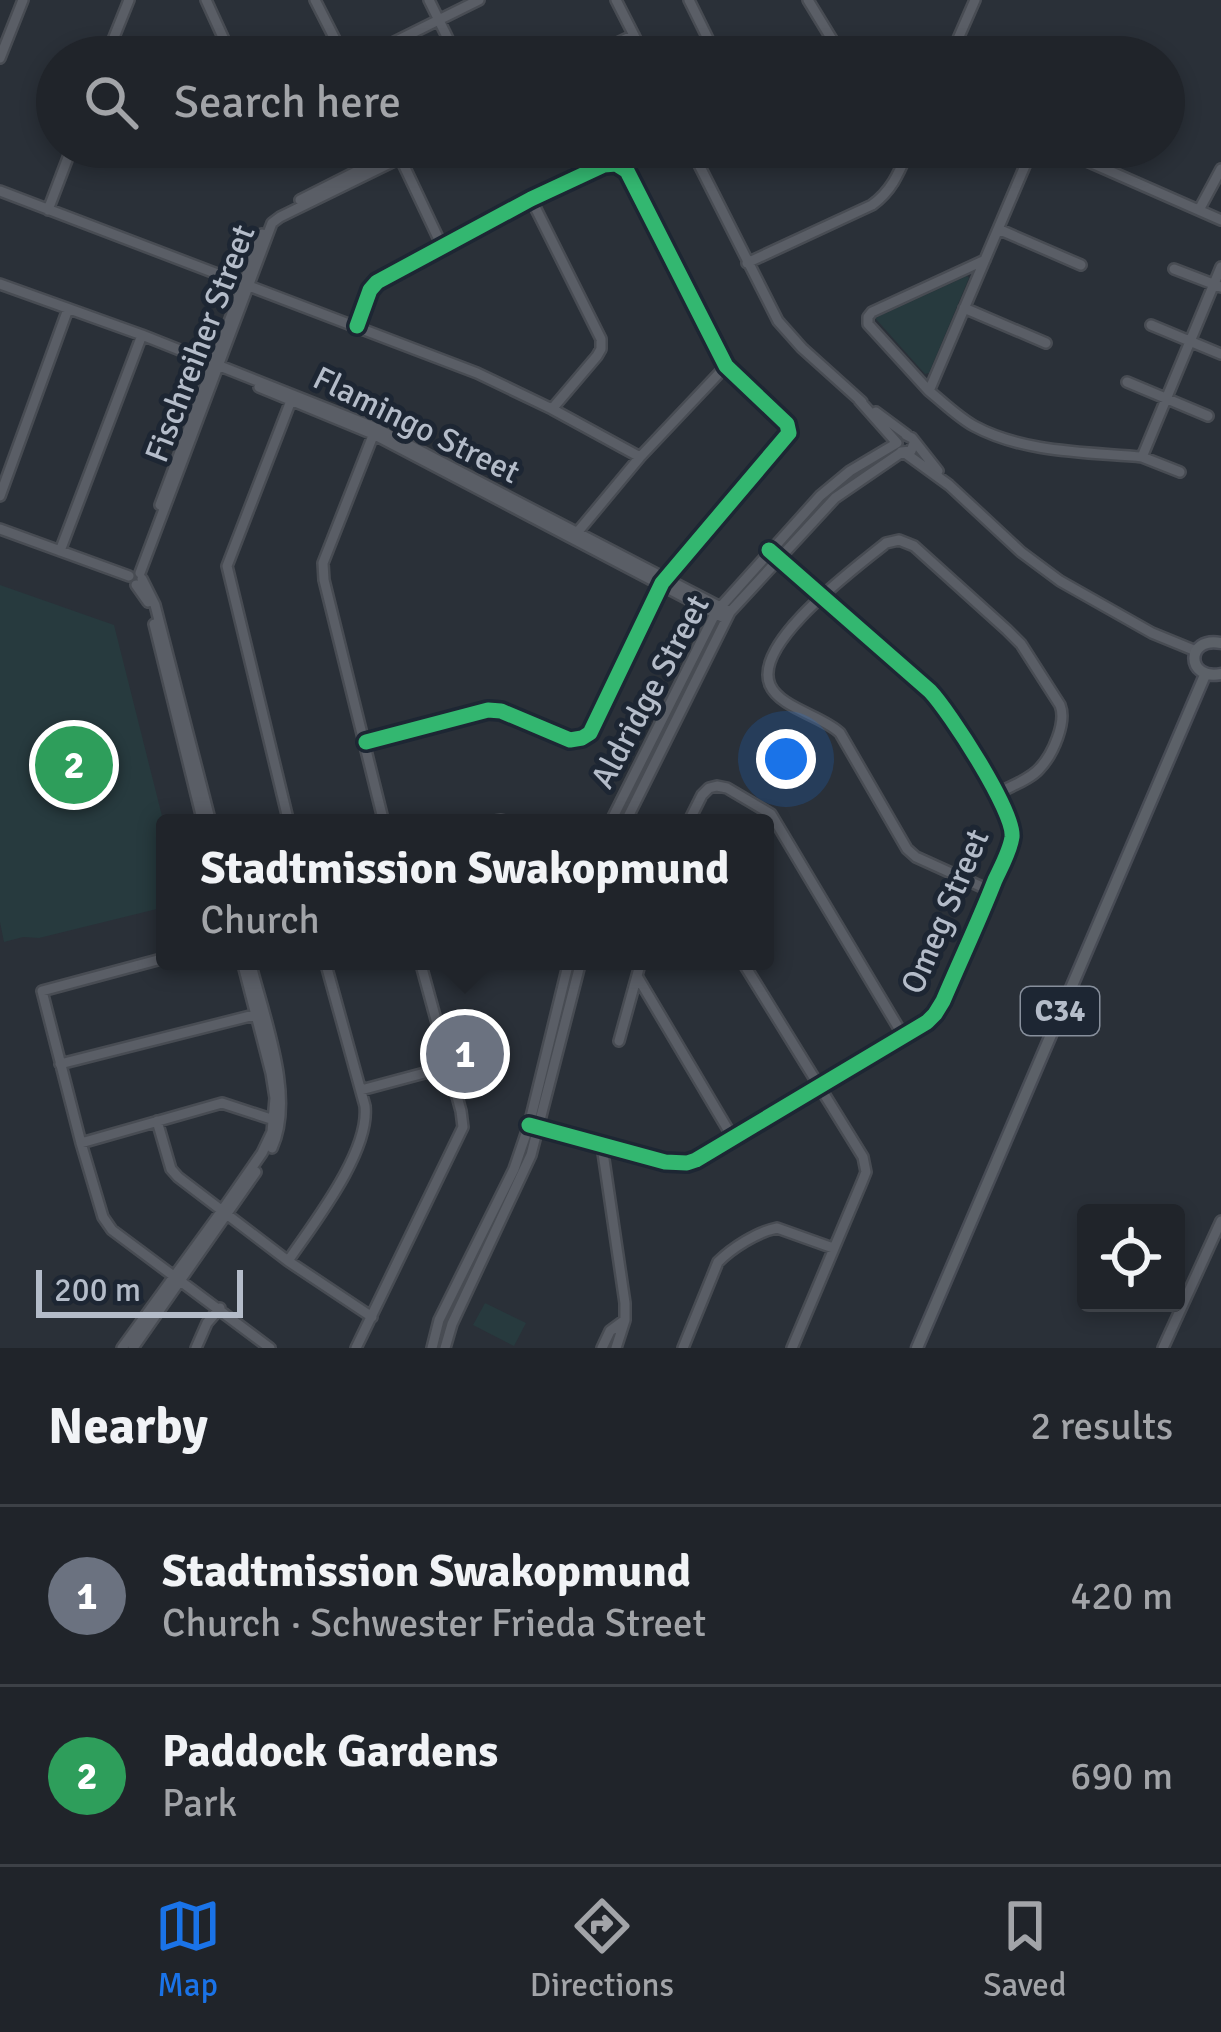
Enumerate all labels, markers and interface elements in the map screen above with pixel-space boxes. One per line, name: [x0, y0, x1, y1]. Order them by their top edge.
search box: [36, 36, 1185, 168]
icon: search: [78, 69, 144, 135]
text: Search here: [174, 75, 401, 130]
street label: Fischreiher Street: [136, 219, 265, 468]
street label: Flamingo Street: [306, 358, 526, 493]
street label: Aldridge Street: [582, 588, 718, 795]
pin: 2: [35, 720, 113, 810]
your location: [756, 729, 816, 789]
popup: [156, 814, 774, 970]
street label: Omeg Street: [892, 823, 998, 1000]
text: Stadtmission Swakopmund: [201, 841, 729, 896]
text: Church: [201, 896, 320, 944]
road number: C34: [1021, 987, 1099, 1035]
pin: 1: [426, 1009, 504, 1099]
map controls: [1077, 1204, 1185, 1312]
button: locate: [1077, 1204, 1185, 1312]
scale bar: [36, 1264, 243, 1317]
text: 200 m: [54, 1270, 141, 1311]
text: Nearby: [48, 1395, 208, 1458]
text: 2 results: [1030, 1402, 1173, 1450]
text: Stadtmission Swakopmund: [162, 1544, 691, 1599]
text: 1: [76, 1572, 98, 1620]
text: 420 m: [1070, 1572, 1173, 1620]
text: Church · Schwester Frieda Street: [162, 1599, 706, 1647]
text: Paddock Gardens: [162, 1724, 498, 1779]
text: 2: [76, 1752, 98, 1800]
text: 690 m: [1070, 1752, 1173, 1800]
text: Park: [162, 1779, 237, 1827]
tab: Map: [155, 1893, 221, 2006]
tab: Directions: [530, 1893, 674, 2006]
tab: Saved: [983, 1893, 1066, 2006]

